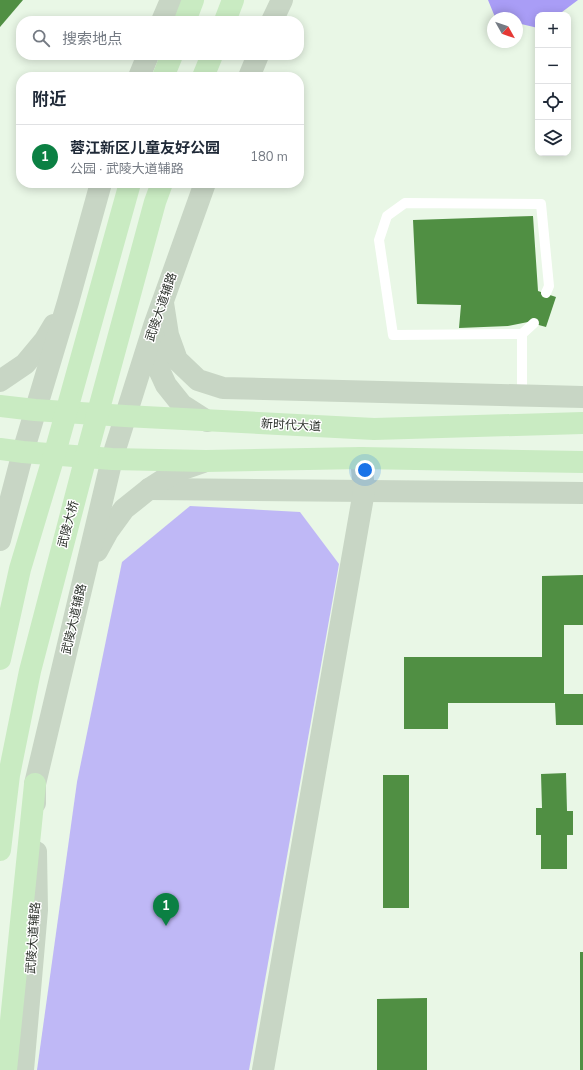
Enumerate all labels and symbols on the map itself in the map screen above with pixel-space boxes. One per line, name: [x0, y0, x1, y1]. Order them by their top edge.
north arrow: [487, 12, 523, 48]
street label: 武陵大道辅路: [142, 270, 180, 344]
street label: 新时代大道: [261, 415, 321, 435]
your location: [355, 460, 375, 480]
street label: 武陵大桥: [54, 499, 82, 549]
street label: 武陵大道辅路: [58, 582, 90, 656]
pin: 1: [153, 893, 179, 926]
street label: 武陵大道辅路: [23, 902, 43, 974]

